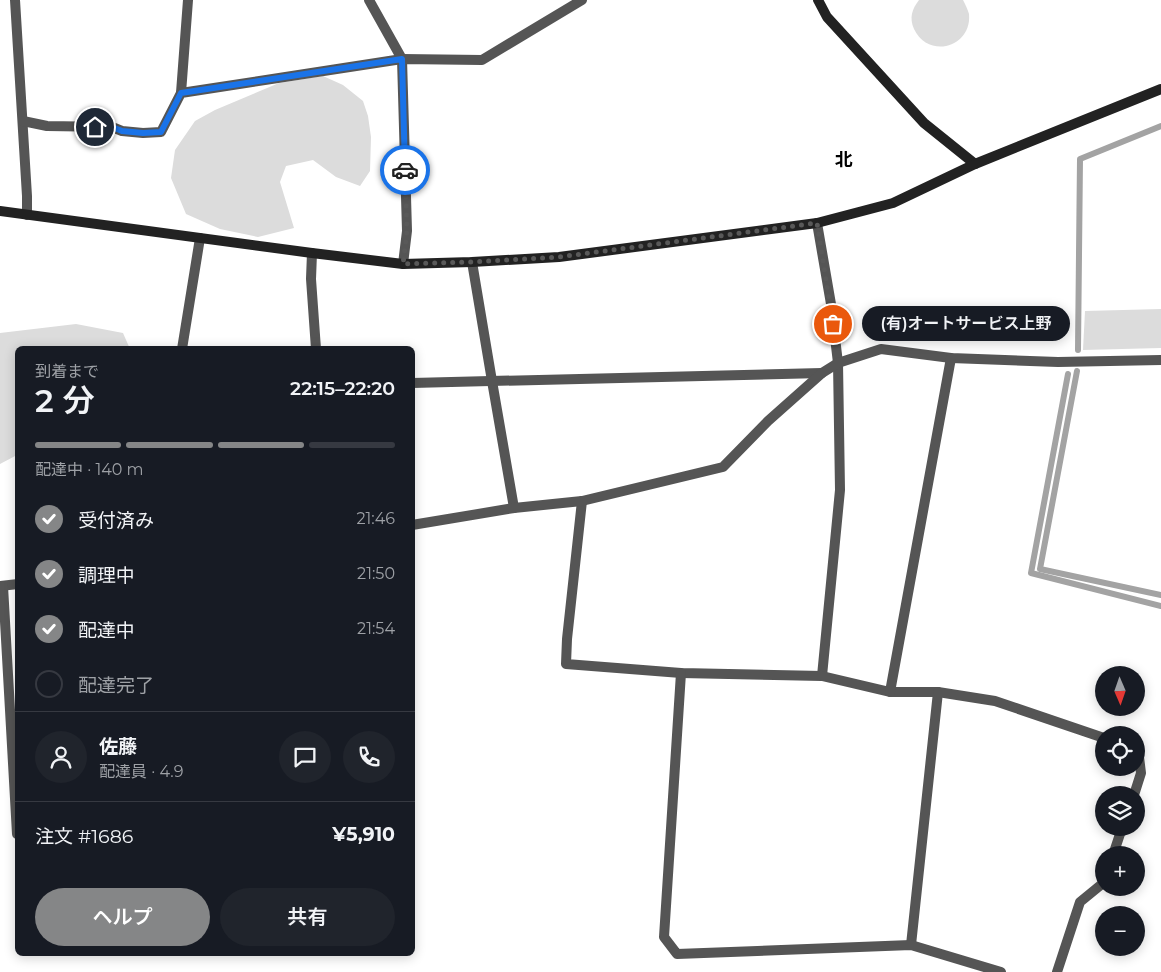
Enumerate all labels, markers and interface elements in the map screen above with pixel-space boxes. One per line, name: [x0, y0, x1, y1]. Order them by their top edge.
pin: [74, 106, 116, 148]
icon: home: [81, 113, 109, 141]
courier: [380, 145, 430, 195]
district label: 北: [835, 149, 853, 171]
icon: car: [391, 156, 419, 184]
pin: [812, 303, 854, 345]
callout: (有)オートサービス上野: [863, 306, 1070, 342]
icon: bag: [819, 310, 847, 338]
text: (有)オートサービス上野: [880, 314, 1052, 333]
text: 到着まで: [35, 362, 99, 381]
text: 22:15–22:20: [290, 377, 395, 400]
text: 2 分: [35, 381, 94, 420]
text: 配達中 · 140 m: [35, 460, 144, 479]
icon: check: [35, 505, 63, 533]
text: 受付済み: [78, 509, 154, 532]
text: 21:46: [356, 509, 395, 528]
icon: check: [35, 560, 63, 588]
text: 調理中: [78, 564, 135, 587]
text: 21:50: [357, 564, 395, 583]
icon: check: [35, 615, 63, 643]
text: 配達中: [78, 619, 135, 642]
text: 21:54: [357, 619, 395, 638]
north arrow: [1095, 666, 1145, 716]
map controls: [1095, 666, 1145, 956]
text: 配達完了: [78, 674, 154, 697]
button: locate: [1095, 726, 1145, 776]
button: person: [35, 731, 87, 783]
button: chat: [279, 731, 331, 783]
button: phone: [343, 731, 395, 783]
text: 佐藤: [99, 735, 137, 758]
text: 配達員 · 4.9: [99, 762, 183, 781]
button: layers: [1095, 786, 1145, 836]
text: ¥5,910: [332, 823, 395, 846]
text: 注文 #1686: [35, 825, 133, 848]
button: +: [1095, 846, 1145, 896]
button: ヘルプ: [35, 888, 210, 946]
button: 共有: [220, 888, 395, 946]
button: −: [1095, 906, 1145, 956]

